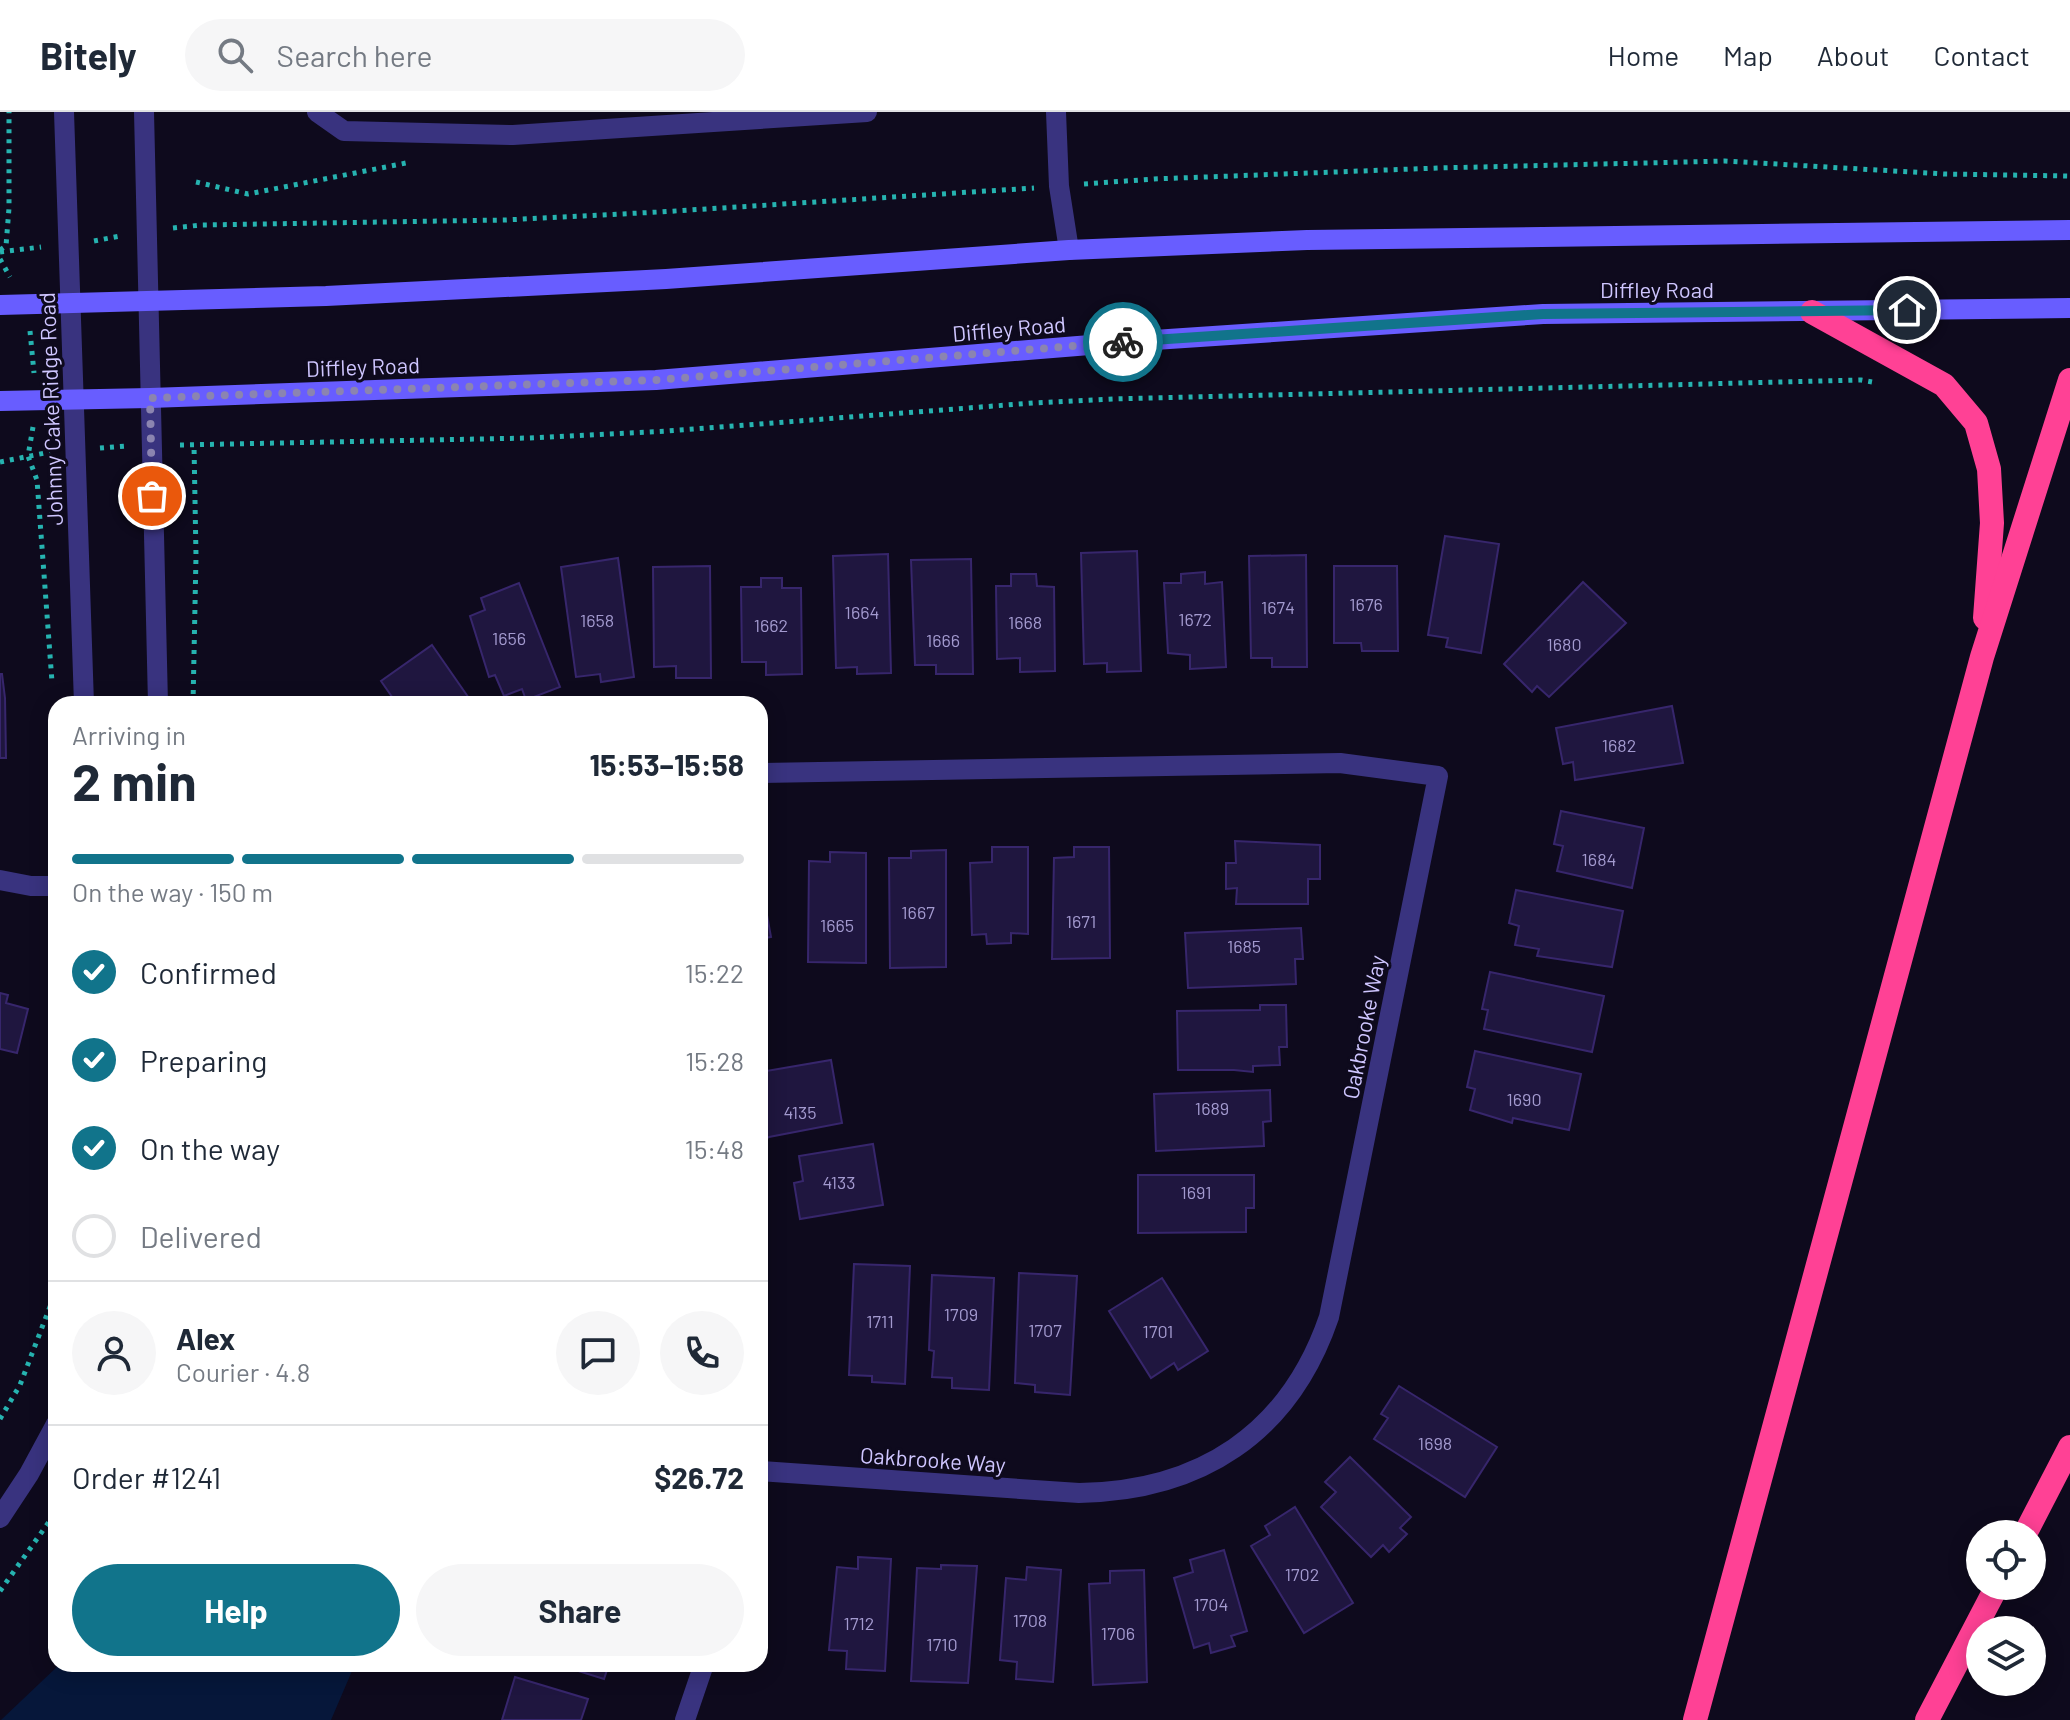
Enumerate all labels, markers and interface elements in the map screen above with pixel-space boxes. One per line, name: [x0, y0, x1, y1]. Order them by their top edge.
search box: [185, 19, 745, 91]
text: Bitely: [40, 32, 137, 78]
icon: search: [213, 33, 257, 77]
text: Search here: [277, 37, 433, 73]
text: Home: [1608, 38, 1679, 72]
text: Map: [1723, 38, 1773, 72]
text: About: [1817, 38, 1889, 72]
text: Contact: [1933, 38, 2030, 72]
street label: Diffley Road: [1600, 276, 1714, 302]
pin: [1873, 276, 1941, 344]
icon: home: [1885, 288, 1929, 332]
street label: Johnny Cake Ridge Road: [33, 292, 67, 526]
courier: [1083, 302, 1163, 382]
street label: Diffley Road: [951, 310, 1067, 346]
icon: bike: [1101, 320, 1145, 364]
street label: Diffley Road: [306, 351, 420, 381]
pin: [118, 462, 186, 530]
icon: bag: [130, 474, 174, 518]
house number: 1676: [1349, 593, 1383, 615]
house number: 1674: [1261, 596, 1295, 618]
house number: 1664: [845, 601, 879, 623]
house number: 1672: [1178, 608, 1212, 630]
house number: 1658: [580, 609, 614, 631]
house number: 1668: [1008, 611, 1042, 633]
house number: 1662: [754, 614, 788, 636]
house number: 1656: [492, 627, 526, 649]
house number: 1666: [926, 629, 960, 651]
house number: 1680: [1546, 633, 1582, 655]
text: Arriving in: [72, 719, 186, 750]
house number: 1682: [1602, 734, 1636, 756]
text: 15:53–15:58: [590, 746, 744, 782]
text: 2 min: [72, 749, 197, 811]
house number: 1684: [1582, 848, 1616, 870]
text: On the way · 150 m: [72, 876, 273, 907]
house number: 1667: [901, 901, 935, 923]
house number: 1671: [1066, 910, 1096, 932]
house number: 1665: [820, 914, 854, 936]
house number: 1685: [1227, 935, 1261, 957]
icon: check: [72, 950, 116, 994]
street label: Oakbrooke Way: [1336, 953, 1390, 1101]
text: Confirmed: [140, 954, 277, 990]
text: 15:22: [685, 957, 744, 988]
icon: check: [72, 1038, 116, 1082]
text: Preparing: [140, 1042, 267, 1078]
text: 15:28: [685, 1045, 744, 1076]
house number: 1690: [1506, 1088, 1542, 1110]
house number: 1689: [1195, 1097, 1229, 1119]
house number: 4135: [783, 1101, 817, 1123]
icon: check: [72, 1126, 116, 1170]
text: On the way: [140, 1130, 280, 1166]
text: 15:48: [685, 1133, 744, 1164]
house number: 4133: [822, 1171, 856, 1193]
house number: 1691: [1181, 1181, 1211, 1203]
text: Delivered: [140, 1218, 262, 1254]
house number: 1709: [944, 1303, 978, 1325]
house number: 1711: [866, 1310, 894, 1332]
button: person: [72, 1311, 156, 1395]
button: chat: [556, 1311, 640, 1395]
button: phone: [660, 1311, 744, 1395]
house number: 1707: [1028, 1319, 1062, 1341]
text: Alex: [176, 1320, 235, 1356]
house number: 1701: [1143, 1320, 1173, 1342]
text: Courier · 4.8: [176, 1356, 310, 1387]
house number: 1698: [1418, 1432, 1452, 1454]
street label: Oakbrooke Way: [859, 1441, 1007, 1477]
text: Order #1241: [72, 1459, 221, 1495]
text: $26.72: [654, 1459, 744, 1495]
map controls: [1966, 1520, 2046, 1696]
button: locate: [1966, 1520, 2046, 1600]
house number: 1702: [1285, 1563, 1319, 1585]
button: Help: [72, 1564, 400, 1656]
button: Share: [416, 1564, 744, 1656]
house number: 1704: [1194, 1593, 1228, 1615]
house number: 1708: [1013, 1609, 1047, 1631]
house number: 1712: [844, 1612, 874, 1634]
button: layers: [1966, 1616, 2046, 1696]
house number: 1706: [1101, 1622, 1135, 1644]
house number: 1710: [926, 1633, 958, 1655]

